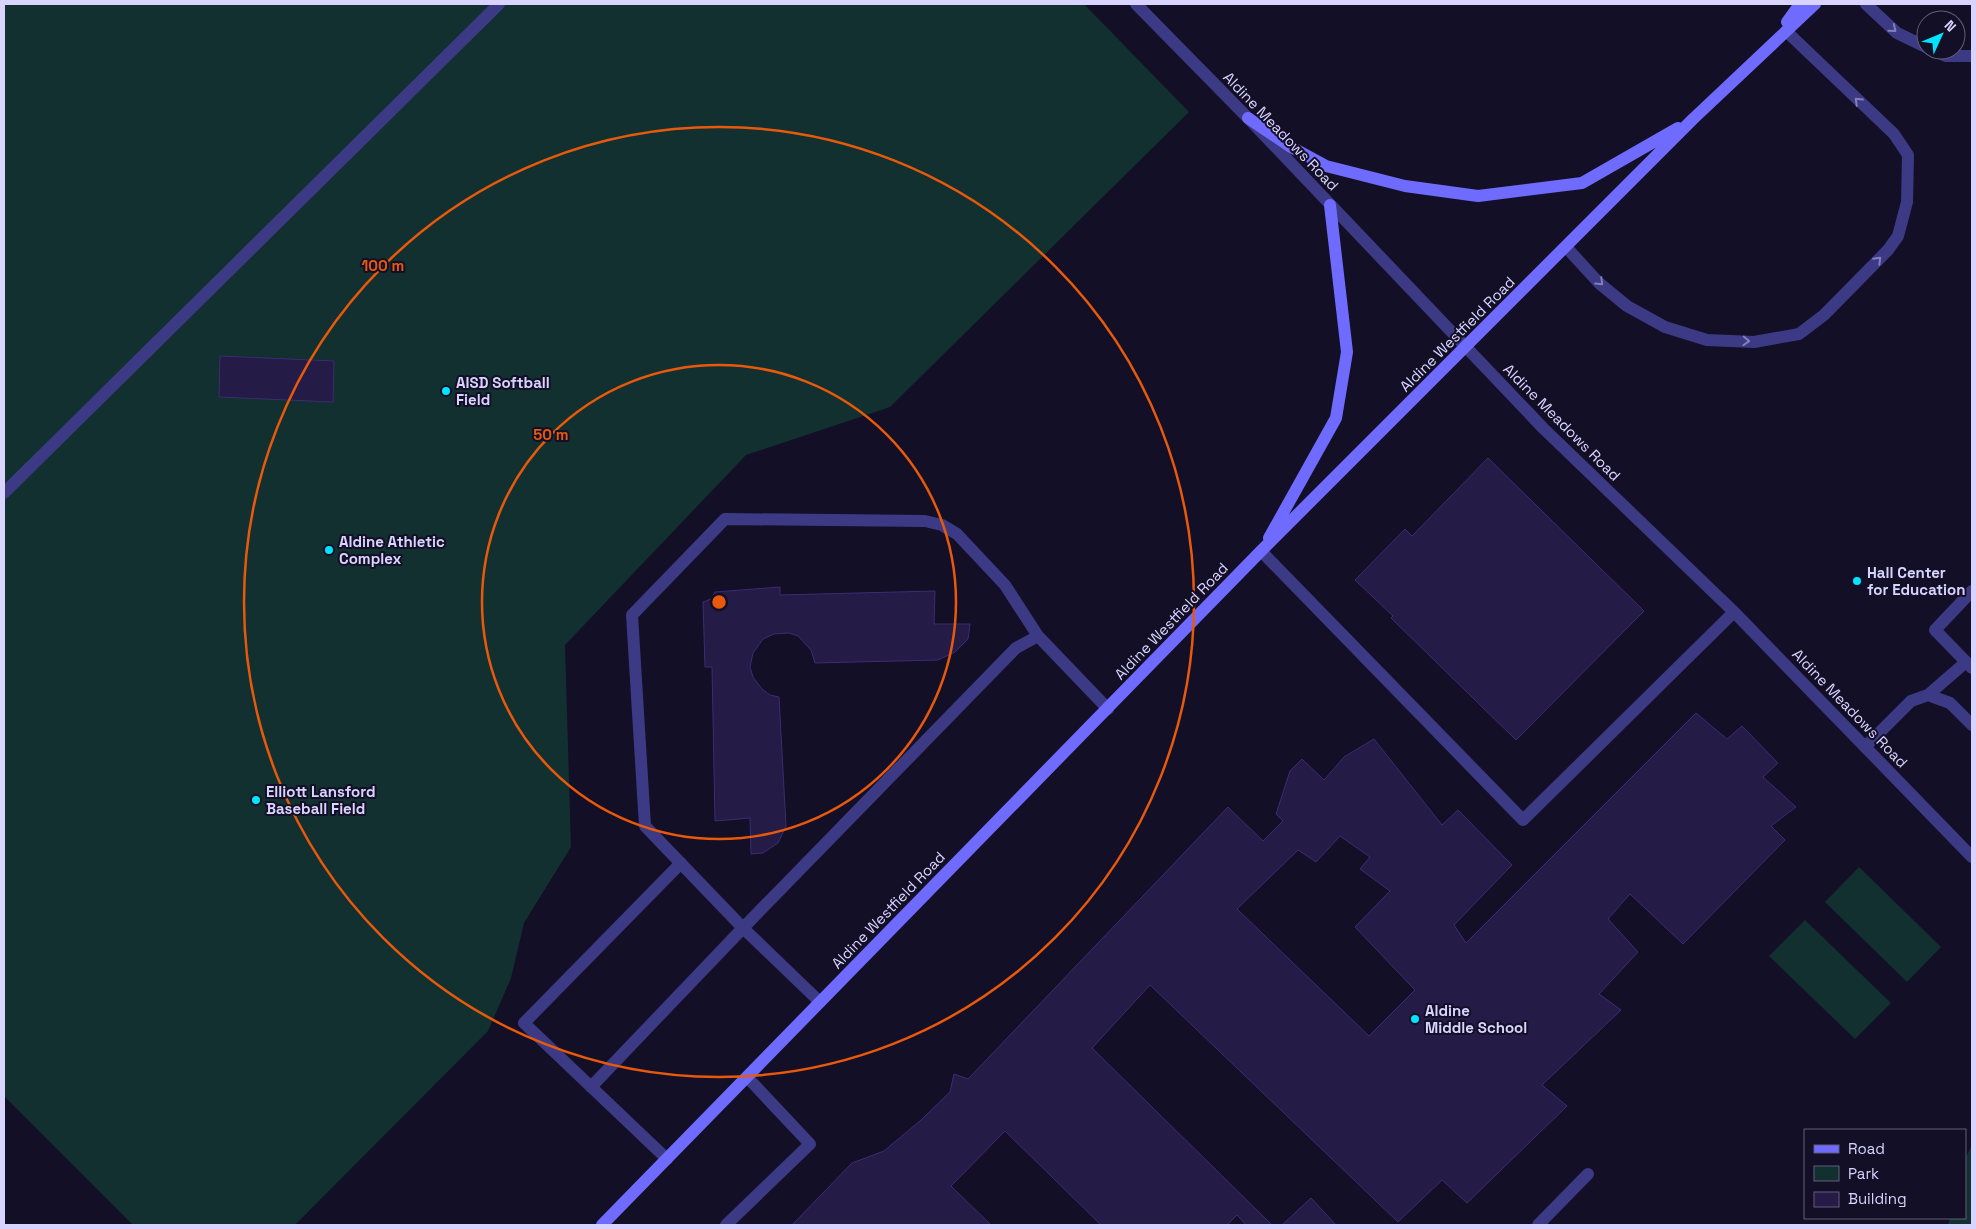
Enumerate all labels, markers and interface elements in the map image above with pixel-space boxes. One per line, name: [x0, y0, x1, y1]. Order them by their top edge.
north arrow: [1916, 10, 1966, 60]
text: N: [1941, 16, 1960, 36]
one-way arrow: [1887, 23, 1896, 32]
street label: Aldine Meadows Road: [1219, 68, 1343, 194]
one-way arrow: [1855, 97, 1864, 106]
text: 100 m: [362, 256, 404, 275]
one-way arrow: [1872, 257, 1881, 266]
street label: Aldine Westfield Road: [1395, 272, 1519, 396]
one-way arrow: [1594, 276, 1603, 285]
one-way arrow: [1742, 336, 1750, 347]
street label: Aldine Meadows Road: [1499, 359, 1625, 485]
place label: AISD Softball Field: [456, 373, 550, 409]
marker: AISD Softball Field: [440, 385, 452, 397]
text: 50 m: [533, 425, 569, 444]
place label: Aldine Athletic Complex: [339, 532, 445, 568]
marker: Aldine Athletic Complex: [323, 544, 335, 556]
street label: Aldine Westfield Road: [1110, 558, 1232, 684]
place label: Hall Center for Education: [1867, 563, 1966, 599]
marker: Hall Center for Education: [1851, 575, 1863, 587]
centre of rings: [710, 593, 728, 611]
street label: Aldine Meadows Road: [1788, 645, 1912, 771]
place label: Elliott Lansford Baseball Field: [266, 782, 375, 818]
marker: Elliott Lansford Baseball Field: [250, 794, 262, 806]
street label: Aldine Westfield Road: [827, 847, 949, 973]
place label: Aldine Middle School: [1425, 1001, 1527, 1037]
marker: Aldine Middle School: [1409, 1013, 1421, 1025]
legend: [1804, 1129, 1966, 1219]
text: Road: [1848, 1139, 1885, 1158]
text: Park: [1848, 1164, 1879, 1183]
text: Building: [1848, 1189, 1907, 1208]

